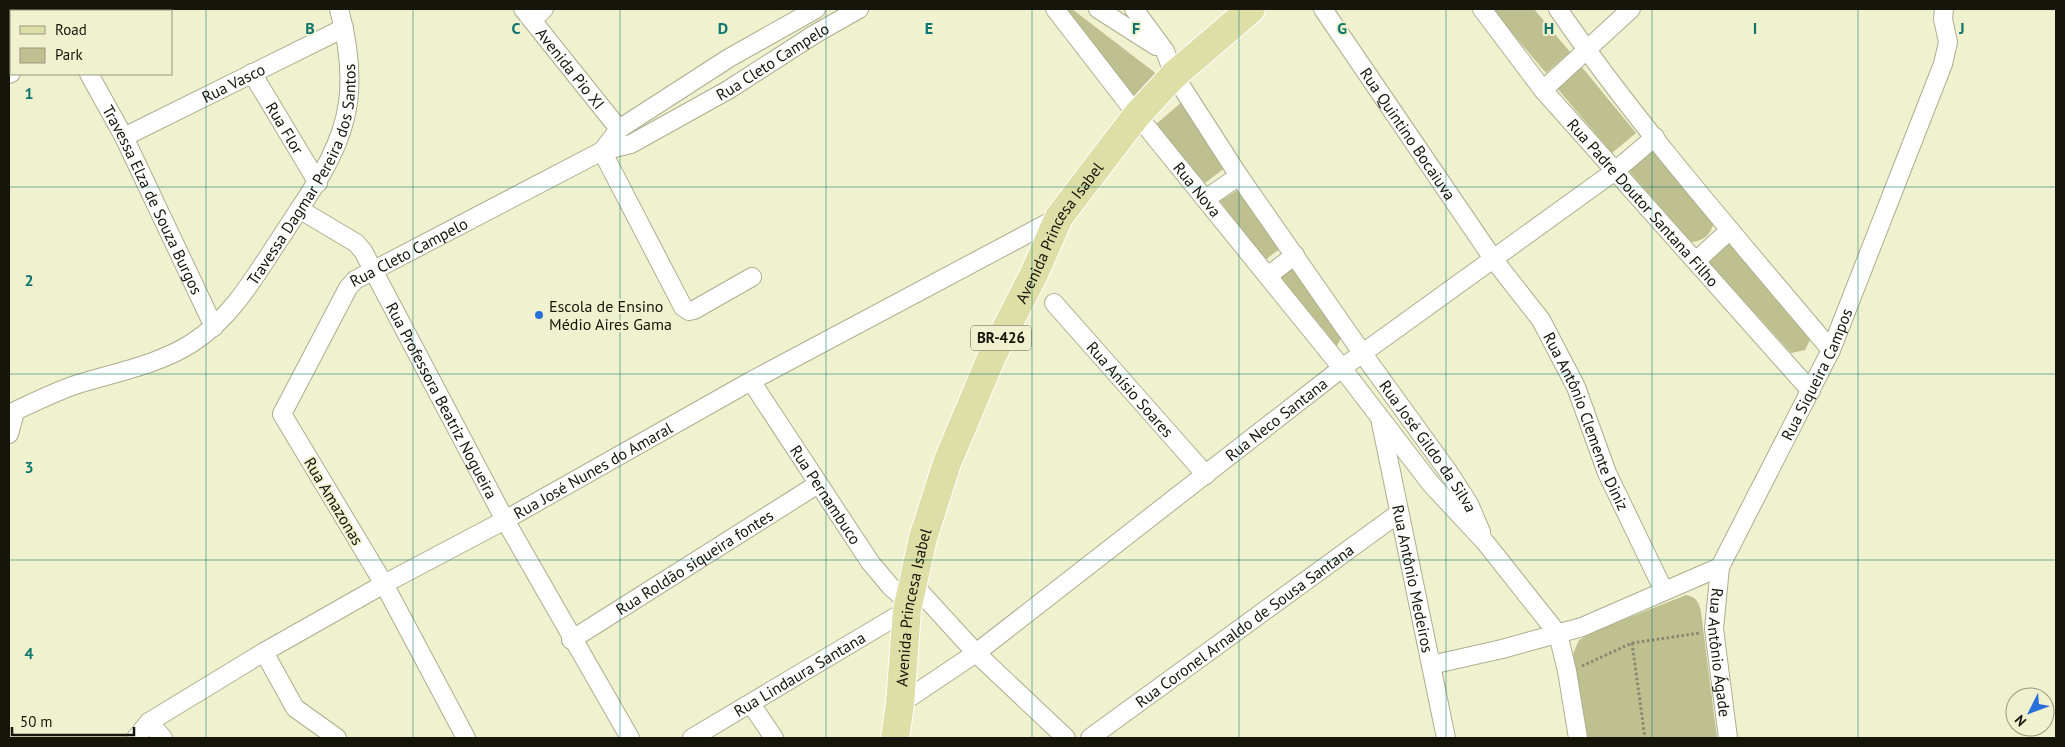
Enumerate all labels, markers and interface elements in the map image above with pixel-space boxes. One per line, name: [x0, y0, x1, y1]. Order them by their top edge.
legend: [10, 10, 172, 75]
text: B: [305, 18, 315, 38]
text: C: [512, 18, 521, 38]
street label: Rua Cleto Campelo: [712, 18, 833, 105]
text: D: [718, 18, 728, 38]
text: E: [925, 18, 933, 38]
text: F: [1132, 18, 1140, 38]
text: G: [1337, 18, 1347, 38]
text: H: [1544, 18, 1554, 38]
text: I: [1753, 18, 1757, 38]
text: J: [1958, 18, 1965, 38]
text: Road: [55, 20, 87, 39]
street label: Avenida Pio XI: [532, 24, 609, 113]
text: Park: [55, 45, 83, 64]
street label: Rua Vasco: [198, 59, 268, 107]
street label: Travessa Dagmar Pereira dos Santos: [242, 63, 359, 289]
street label: Rua Quintino Bocaiuva: [1356, 64, 1460, 204]
text: 1: [24, 83, 34, 103]
street label: Rua Flor: [262, 98, 309, 158]
street label: Travessa Elza de Souza Burgos: [98, 101, 207, 298]
street label: Rua Padre Doutor Santana Filho: [1563, 114, 1723, 291]
street label: Avenida Princesa Isabel: [1011, 158, 1108, 306]
street label: Rua Nova: [1169, 158, 1226, 221]
street label: Rua Cleto Campelo: [346, 213, 471, 291]
text: 2: [24, 270, 34, 290]
place label: Escola de Ensino Médio Aires Gama: [549, 296, 672, 334]
street label: Rua Professora Beatriz Nogueira: [382, 299, 502, 502]
street label: Rua Siqueira Campos: [1777, 305, 1856, 444]
marker: Escola de Ensino Médio Aires Gama: [533, 309, 545, 321]
road number: BR-426: [971, 326, 1031, 350]
street label: Rua Antônio Clemente Diniz: [1539, 329, 1633, 513]
street label: Rua Anísio Soares: [1082, 337, 1178, 441]
street label: Rua Neco Santana: [1221, 373, 1331, 465]
street label: Rua José Gildo da Silva: [1375, 376, 1481, 515]
street label: Rua José Nunes do Amaral: [510, 417, 676, 523]
street label: Rua Pernambuco: [786, 441, 866, 548]
street label: Rua Amazonas: [300, 453, 368, 549]
text: 3: [24, 457, 34, 477]
street label: Rua Antônio Medeiros: [1388, 503, 1438, 655]
street label: Rua Roldão siqueira fontes: [612, 505, 777, 619]
street label: Avenida Princesa Isabel: [891, 525, 936, 687]
street label: Rua Coronel Arnaldo de Sousa Santana: [1131, 539, 1358, 712]
street label: Rua Antônio Ágade: [1704, 587, 1735, 718]
street label: Rua Lindaura Santana: [730, 627, 869, 721]
text: 4: [24, 643, 34, 663]
north arrow: [2005, 687, 2055, 737]
scale bar: [12, 704, 135, 736]
text: N: [2011, 711, 2030, 730]
text: 50 m: [20, 712, 53, 731]

